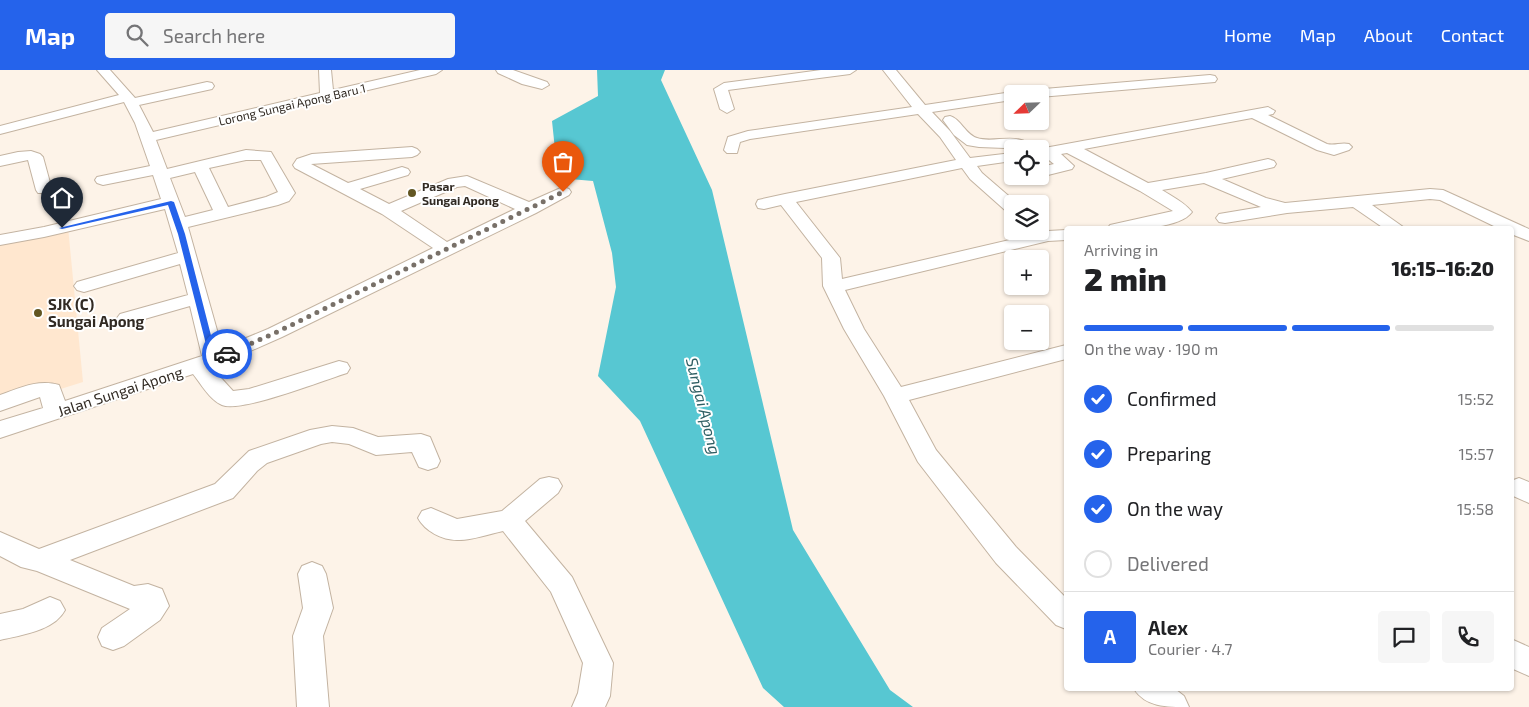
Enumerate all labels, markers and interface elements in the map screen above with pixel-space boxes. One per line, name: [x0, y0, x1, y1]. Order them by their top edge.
search box: [105, 13, 455, 58]
text: Map: [25, 21, 75, 50]
icon: search: [123, 21, 151, 49]
text: Search here: [163, 24, 265, 47]
text: Home: [1224, 24, 1272, 46]
text: Map: [1300, 24, 1336, 46]
text: About: [1364, 24, 1413, 46]
text: Contact: [1441, 24, 1504, 46]
street label: Lorong Sungai Apong Baru 1: [217, 80, 367, 128]
north arrow: [1004, 85, 1049, 130]
map controls: [1004, 85, 1049, 350]
button: locate: [1004, 140, 1049, 185]
pin: [542, 141, 584, 192]
icon: bag: [549, 148, 577, 176]
pin: [41, 177, 83, 228]
place label: Pasar Sungai Apong: [422, 179, 499, 207]
icon: home: [48, 184, 76, 212]
marker: Pasar Sungai Apong: [406, 187, 418, 199]
button: layers: [1004, 195, 1049, 240]
text: Arriving in: [1084, 240, 1158, 259]
button: +: [1004, 250, 1049, 295]
text: 16:15–16:20: [1391, 257, 1494, 280]
text: 2 min: [1084, 259, 1167, 297]
place label: SJK (C) Sungai Apong: [48, 295, 145, 330]
button: −: [1004, 305, 1049, 350]
marker: SJK (C) Sungai Apong: [32, 307, 44, 319]
courier: [202, 329, 252, 379]
text: On the way · 190 m: [1084, 339, 1218, 358]
icon: car: [213, 340, 241, 368]
water label: Sungai Apong: [683, 355, 725, 457]
street label: Jalan Sungai Apong: [55, 362, 185, 420]
icon: check: [1084, 385, 1112, 413]
text: Confirmed: [1127, 387, 1217, 410]
text: 15:52: [1458, 389, 1494, 408]
icon: check: [1084, 440, 1112, 468]
text: Preparing: [1127, 442, 1211, 465]
text: 15:57: [1459, 444, 1494, 463]
icon: check: [1084, 495, 1112, 523]
text: On the way: [1127, 497, 1223, 520]
text: 15:58: [1457, 499, 1494, 518]
text: Delivered: [1127, 552, 1209, 575]
button: chat: [1378, 611, 1430, 663]
button: phone: [1442, 611, 1494, 663]
text: Alex: [1148, 616, 1188, 639]
text: A: [1104, 625, 1116, 648]
text: Courier · 4.7: [1148, 639, 1232, 658]

